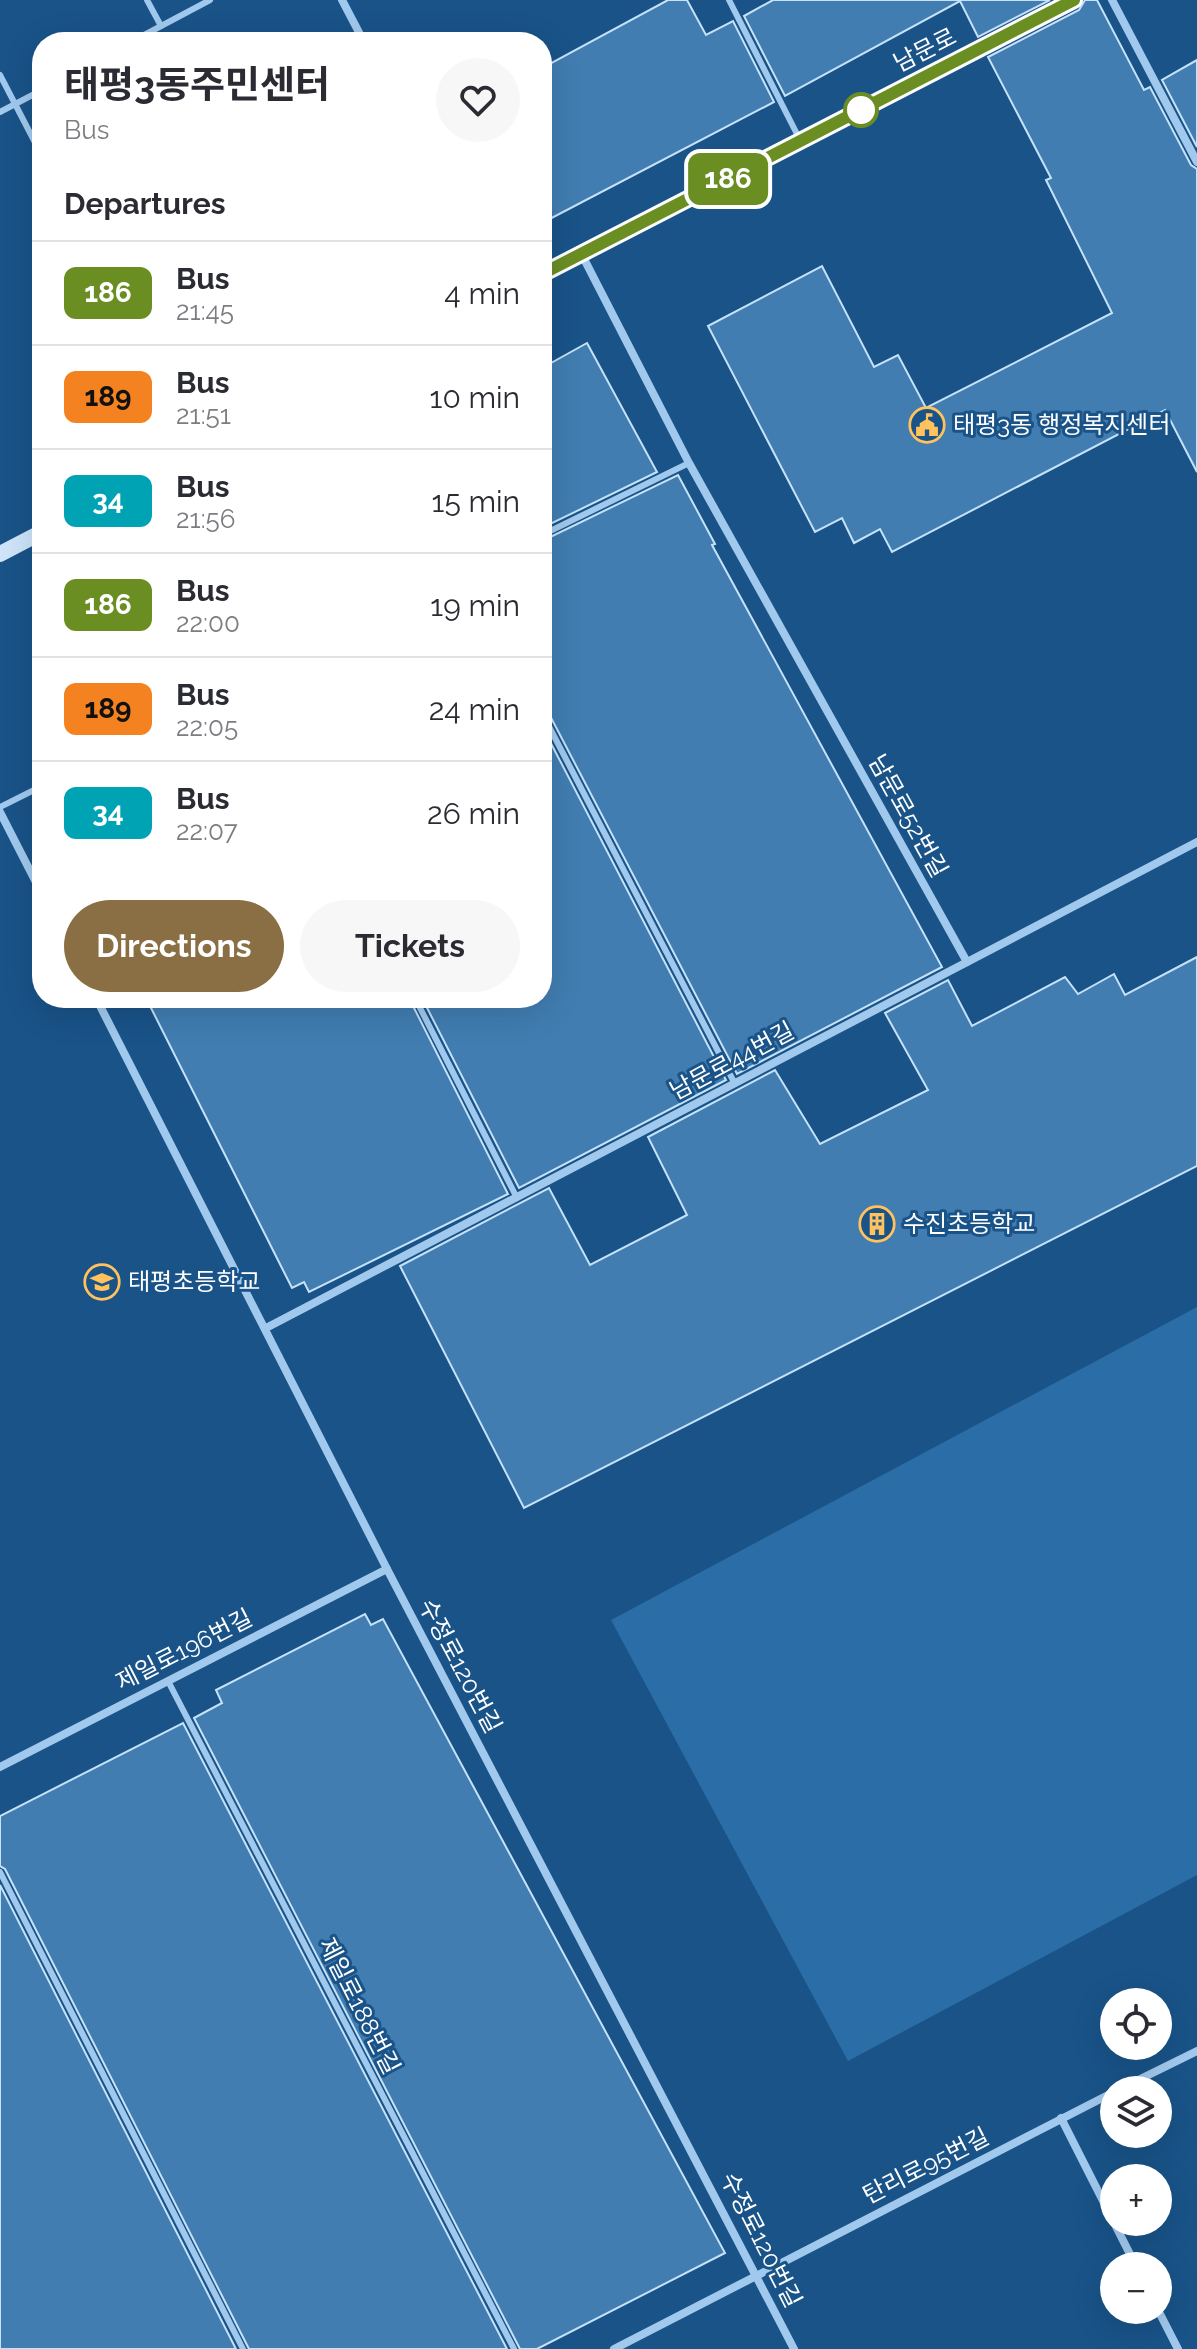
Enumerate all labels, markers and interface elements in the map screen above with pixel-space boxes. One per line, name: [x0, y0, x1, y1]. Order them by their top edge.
street label: 남문로: [889, 22, 961, 78]
button: heart: [436, 58, 520, 142]
text: 태평3동주민센터: [64, 62, 330, 107]
unlabelled marker: [844, 93, 878, 127]
text: Bus: [64, 115, 109, 145]
line badge: 186: [682, 153, 774, 205]
text: 186: [704, 162, 752, 195]
text: Departures: [64, 186, 226, 221]
text: Bus: [176, 261, 230, 296]
text: 186: [84, 276, 132, 309]
text: 4 min: [444, 276, 520, 311]
text: 21:45: [176, 296, 234, 326]
text: Bus: [176, 365, 230, 400]
text: 189: [84, 380, 132, 413]
text: 10 min: [430, 380, 520, 415]
text: 21:51: [176, 400, 231, 430]
public building icon: 태평3동 행정복지센터: [908, 406, 946, 444]
place label: 태평3동 행정복지센터: [953, 410, 1171, 439]
text: Bus: [176, 469, 230, 504]
text: 34: [92, 484, 124, 517]
text: 15 min: [432, 484, 520, 519]
text: 21:56: [176, 504, 235, 534]
text: Bus: [176, 573, 230, 608]
text: 186: [84, 588, 132, 621]
text: 19 min: [430, 588, 520, 623]
text: 22:00: [176, 608, 240, 638]
text: Bus: [176, 677, 230, 712]
text: 189: [84, 692, 132, 725]
text: 24 min: [429, 692, 520, 727]
text: 22:05: [176, 712, 238, 742]
street label: 남문로52번길: [863, 749, 954, 882]
text: Bus: [176, 781, 230, 816]
text: 34: [92, 796, 124, 829]
text: 26 min: [427, 796, 520, 831]
text: 22:07: [176, 816, 238, 846]
button: Directions: [64, 900, 284, 992]
button: Tickets: [300, 900, 520, 992]
street label: 남문로44번길: [665, 1016, 799, 1105]
building icon: 수진초등학교: [858, 1205, 896, 1243]
place label: 수진초등학교: [903, 1209, 1035, 1238]
school or university icon: 태평초등학교: [83, 1263, 121, 1301]
place label: 태평초등학교: [128, 1267, 260, 1296]
street label: 수정로120번길: [413, 1594, 508, 1738]
street label: 제일로196번길: [111, 1603, 257, 1696]
street label: 제일로188번길: [313, 1933, 406, 2079]
map controls: [1100, 1988, 1172, 2324]
button: locate: [1100, 1988, 1172, 2060]
button: layers: [1100, 2076, 1172, 2148]
street label: 탄리로95번길: [858, 2121, 994, 2210]
button: +: [1100, 2164, 1172, 2236]
street label: 수정로120번길: [715, 2167, 808, 2312]
button: −: [1100, 2252, 1172, 2324]

